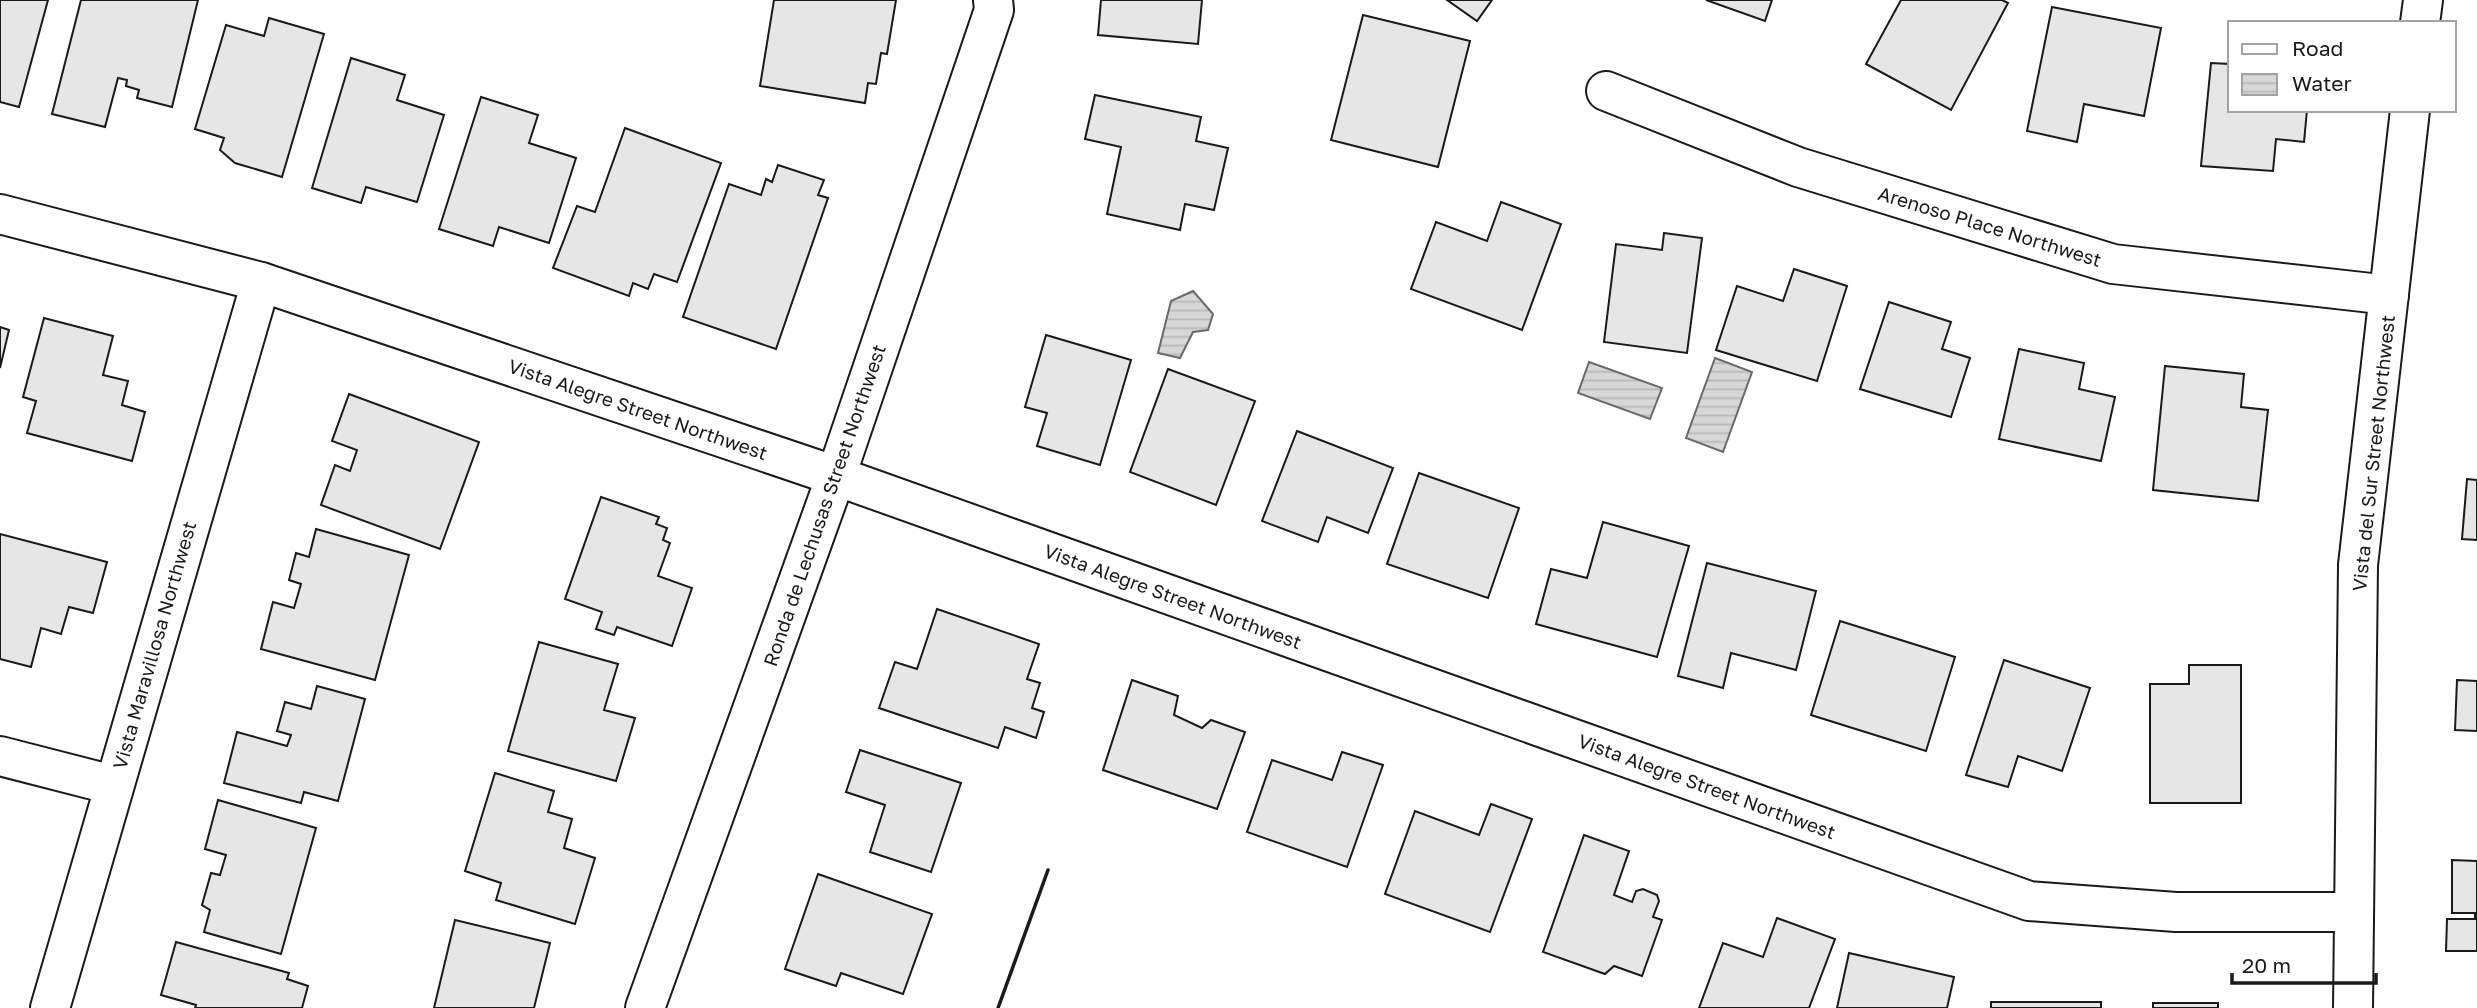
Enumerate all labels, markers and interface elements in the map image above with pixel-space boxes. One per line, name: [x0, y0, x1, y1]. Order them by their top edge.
legend: [2228, 21, 2456, 112]
text: Road: [2292, 35, 2343, 61]
text: Water: [2292, 70, 2352, 96]
street label: Arenoso Place Northwest: [1876, 181, 2104, 271]
street label: Vista del Sur Street Northwest: [2347, 314, 2399, 592]
street label: Ronda de Lechusas Street Northwest: [758, 341, 890, 669]
street label: Vista Alegre Street Northwest: [505, 354, 771, 464]
street label: Vista Maravillosa Northwest: [108, 518, 200, 772]
street label: Vista Alegre Street Northwest: [1041, 539, 1305, 653]
street label: Vista Alegre Street Northwest: [1575, 729, 1839, 843]
scale bar: [2232, 942, 2376, 986]
text: 20 m: [2242, 952, 2291, 978]

